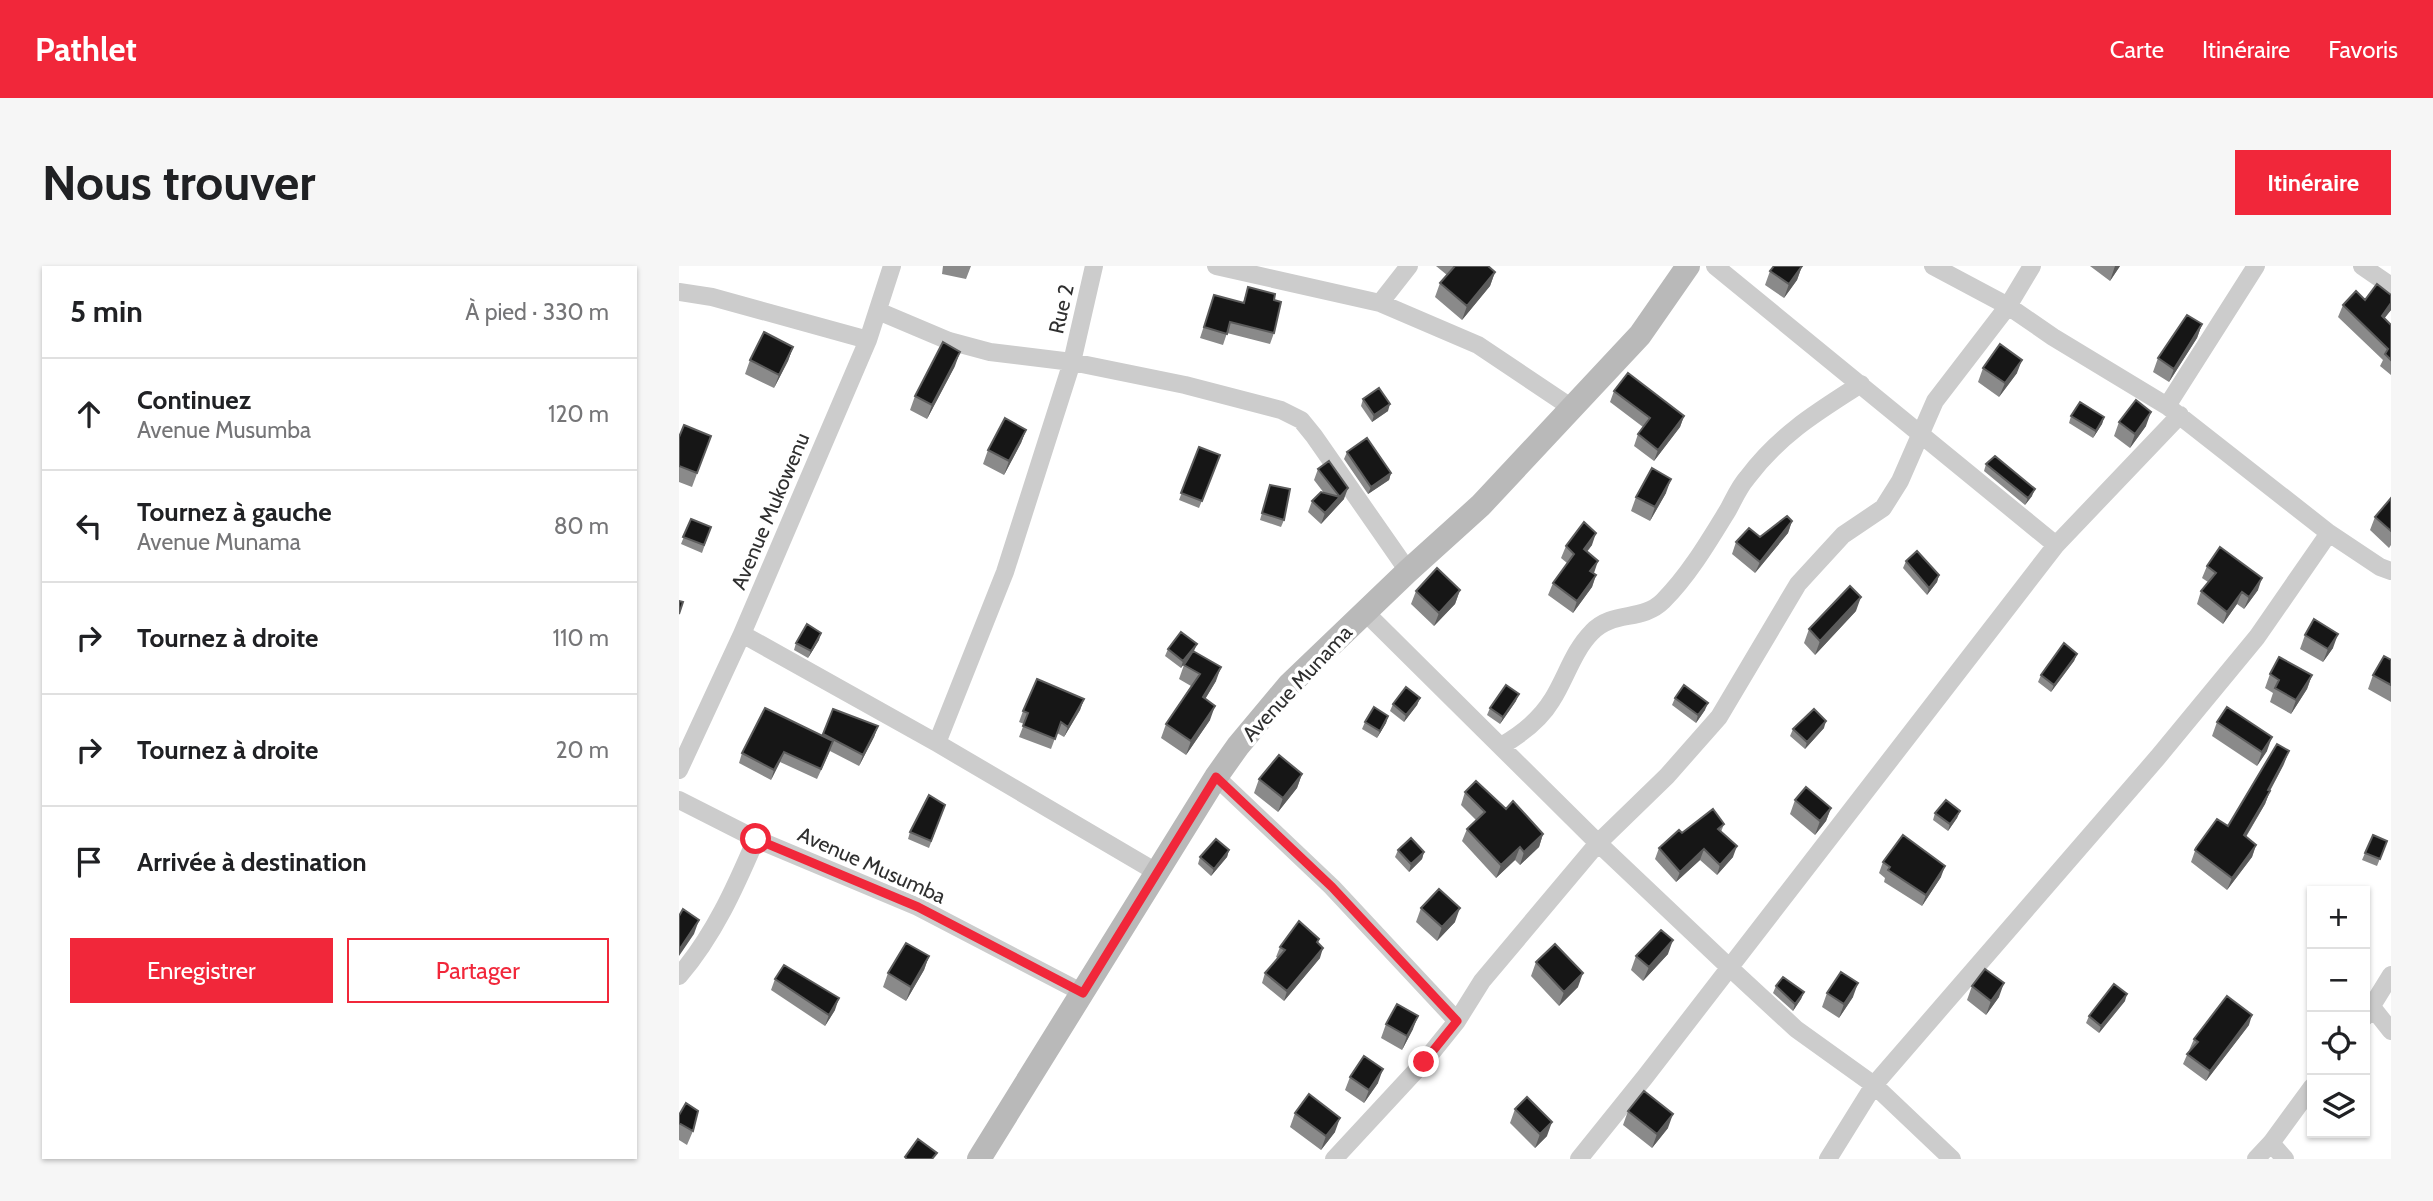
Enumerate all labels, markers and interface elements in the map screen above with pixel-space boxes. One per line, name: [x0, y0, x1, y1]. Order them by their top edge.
text: Pathlet: [35, 29, 137, 69]
text: Carte: [2110, 35, 2164, 64]
text: Itinéraire: [2202, 35, 2290, 64]
text: Favoris: [2328, 35, 2398, 64]
button: Itinéraire: [2235, 150, 2391, 215]
text: Nous trouver: [42, 153, 316, 212]
street label: Rue 2: [1043, 282, 1079, 336]
text: 5 min: [70, 293, 143, 330]
text: À pied · 330 m: [465, 298, 609, 326]
text: Continuez: [137, 384, 251, 416]
icon: ahead: [70, 395, 108, 433]
text: 120 m: [548, 400, 609, 428]
text: Avenue Musumba: [137, 416, 311, 444]
street label: Avenue Mukowenu: [726, 429, 814, 593]
text: Tournez à gauche: [137, 496, 332, 528]
icon: left: [70, 507, 108, 545]
text: 80 m: [554, 512, 609, 540]
text: Avenue Munama: [137, 528, 301, 556]
icon: right: [70, 619, 108, 657]
street label: Avenue Munama: [1237, 620, 1357, 746]
text: Tournez à droite: [137, 622, 319, 654]
text: 110 m: [553, 624, 609, 652]
icon: right: [70, 731, 108, 769]
text: Tournez à droite: [137, 734, 319, 766]
text: 20 m: [556, 736, 609, 764]
street label: Avenue Musumba: [794, 821, 950, 909]
route start: [740, 823, 771, 854]
icon: arrive: [70, 843, 108, 881]
text: Arrivée à destination: [137, 846, 367, 878]
map controls: [2307, 886, 2370, 1138]
button: +: [2307, 886, 2370, 949]
button: Enregistrer: [70, 938, 333, 1003]
button: Partager: [347, 938, 609, 1003]
button: −: [2307, 949, 2370, 1012]
button: locate: [2307, 1012, 2370, 1075]
route end: [1408, 1046, 1439, 1077]
button: layers: [2307, 1075, 2370, 1138]

